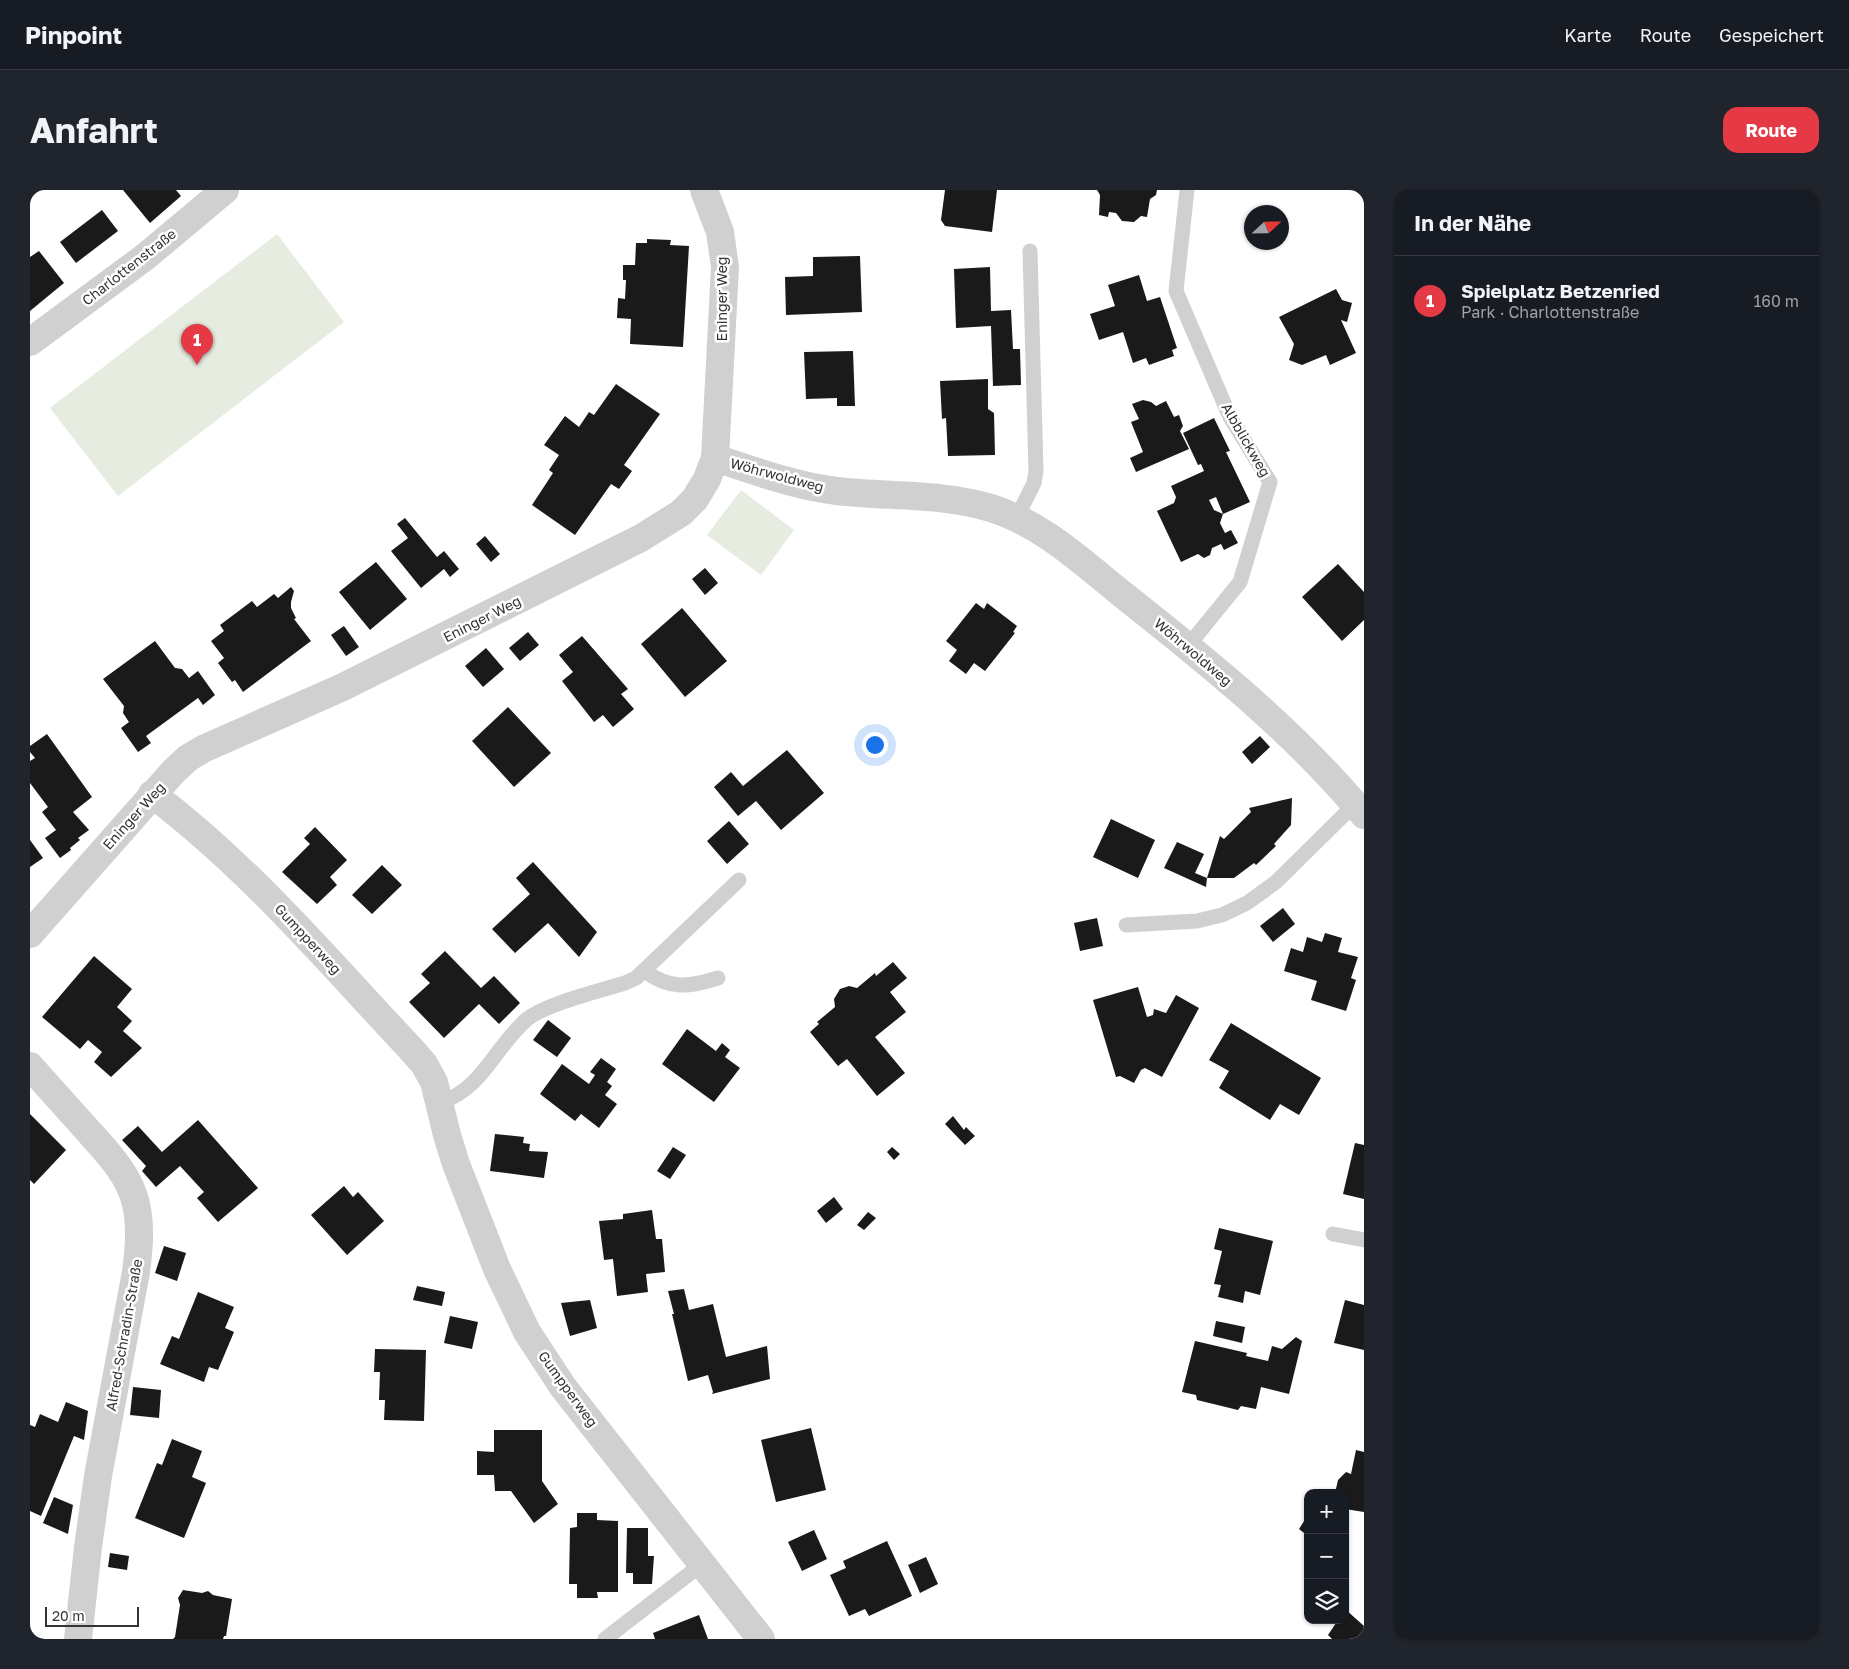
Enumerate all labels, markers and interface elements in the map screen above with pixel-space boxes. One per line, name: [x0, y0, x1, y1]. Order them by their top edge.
text: Pinpoint: [25, 20, 122, 49]
text: Karte: [1564, 24, 1612, 46]
text: Route: [1640, 24, 1691, 46]
text: Gespeichert: [1719, 24, 1824, 46]
button: Route: [1723, 107, 1819, 153]
text: Anfahrt: [30, 109, 158, 151]
north arrow: [1244, 205, 1289, 250]
text: In der Nähe: [1414, 210, 1531, 236]
street label: Charlottenstraße: [78, 225, 179, 309]
street label: Eninger Weg: [713, 257, 730, 341]
text: Spielplatz Betzenried: [1461, 279, 1660, 302]
text: 1: [1426, 291, 1434, 311]
text: 160 m: [1753, 291, 1799, 311]
text: Park · Charlottenstraße: [1461, 302, 1639, 322]
pin: 1: [181, 324, 213, 365]
street label: Albblickweg: [1218, 400, 1274, 480]
street label: Wöhrwoldweg: [729, 454, 826, 495]
street label: Eninger Weg: [440, 592, 523, 645]
street label: Wöhrwoldweg: [1151, 614, 1236, 689]
your location: [862, 732, 888, 758]
street label: Eninger Weg: [99, 778, 168, 853]
street label: Gumpperweg: [272, 900, 345, 977]
street label: Alfred-Schradin-Straße: [102, 1257, 145, 1412]
street label: Gumpperweg: [535, 1347, 602, 1430]
map controls: [1304, 1489, 1349, 1624]
button: +: [1304, 1489, 1349, 1534]
button: −: [1304, 1534, 1349, 1579]
button: layers: [1304, 1579, 1349, 1624]
scale bar: [45, 1604, 139, 1627]
text: 20 m: [52, 1607, 85, 1624]

